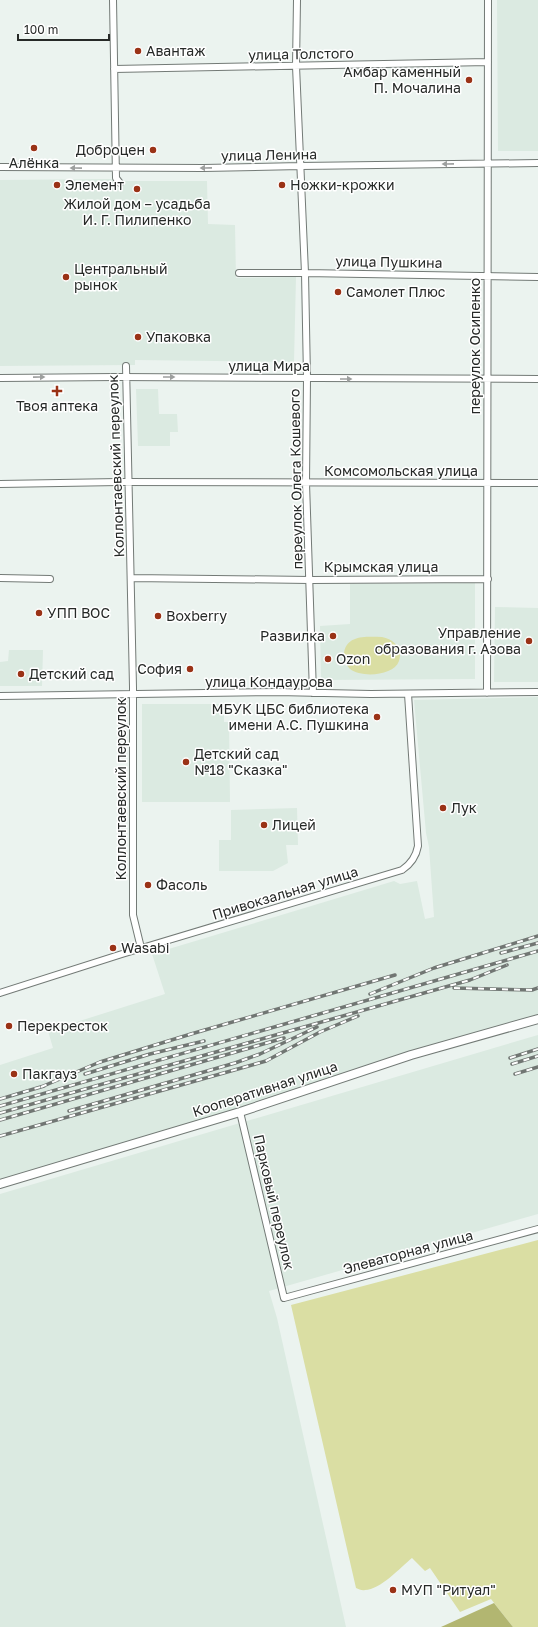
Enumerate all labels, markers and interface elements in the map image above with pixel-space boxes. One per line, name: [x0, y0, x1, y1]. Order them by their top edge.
scale bar: [18, 16, 109, 42]
text: 100 m: [24, 22, 58, 37]
place label: Авантаж: [146, 42, 205, 59]
street label: улица Толстого: [248, 44, 354, 63]
marker: Авантаж: [133, 46, 143, 56]
place label: Амбар каменный П. Мочалина: [343, 63, 461, 96]
marker: Амбар каменный П. Мочалина: [464, 75, 474, 85]
place label: Доброцен: [76, 141, 145, 158]
marker: Алёнка: [29, 143, 39, 153]
marker: Доброцен: [148, 145, 158, 155]
street label: улица Ленина: [221, 145, 317, 164]
place label: Алёнка: [9, 154, 59, 171]
one-way arrow: [441, 161, 454, 167]
one-way arrow: [69, 165, 82, 171]
one-way arrow: [199, 165, 212, 171]
place label: Элемент: [65, 176, 124, 193]
place label: Ножки-крожки: [290, 176, 394, 193]
marker: Элемент: [52, 180, 62, 190]
marker: Ножки-крожки: [277, 180, 287, 190]
marker: Жилой дом – усадьба И. Г. Пилипенко: [132, 184, 142, 194]
place label: Жилой дом – усадьба И. Г. Пилипенко: [63, 195, 211, 228]
street label: улица Пушкина: [335, 252, 443, 271]
place label: Центральный рынок: [74, 260, 167, 293]
marker: Центральный рынок: [61, 272, 71, 282]
street label: переулок Осипенко: [466, 278, 483, 414]
place label: Самолет Плюс: [346, 283, 446, 300]
marker: Самолет Плюс: [333, 287, 343, 297]
place label: Упаковка: [146, 328, 211, 345]
marker: Упаковка: [133, 332, 143, 342]
street label: улица Мира: [228, 357, 310, 374]
one-way arrow: [33, 374, 46, 380]
street label: Коллонтаевский переулок: [104, 374, 127, 558]
one-way arrow: [163, 374, 175, 381]
one-way arrow: [340, 376, 353, 382]
marker: Твоя аптека: [52, 386, 62, 396]
street label: переулок Олега Кошевого: [285, 388, 306, 570]
place label: Твоя аптека: [16, 397, 98, 414]
street label: Комсомольская улица: [324, 462, 478, 479]
street label: Крымская улица: [324, 558, 438, 575]
place label: УПП ВОС: [47, 604, 110, 621]
place label: Boxberry: [166, 607, 227, 624]
marker: УПП ВОС: [34, 608, 44, 618]
marker: Boxberry: [153, 611, 163, 621]
place label: Управление образования г. Азова: [375, 624, 521, 657]
place label: Развилка: [260, 627, 325, 644]
marker: Развилка: [328, 631, 338, 641]
marker: Управление образования г. Азова: [524, 636, 534, 646]
place label: Ozon: [336, 650, 370, 667]
marker: Ozon: [323, 654, 333, 664]
place label: София: [137, 660, 182, 677]
marker: София: [185, 664, 195, 674]
place label: Детский сад: [29, 665, 115, 682]
marker: Детский сад: [16, 669, 26, 679]
street label: улица Кондаурова: [205, 673, 333, 690]
street label: Коллонтаевский переулок: [112, 697, 129, 881]
place label: МБУК ЦБС библиотека имени А.С. Пушкина: [212, 700, 369, 733]
marker: МБУК ЦБС библиотека имени А.С. Пушкина: [372, 712, 382, 722]
place label: Детский сад №18 "Сказка": [194, 745, 287, 778]
marker: Детский сад №18 "Сказка": [181, 757, 191, 767]
place label: Лук: [451, 799, 477, 816]
marker: Лук: [438, 803, 448, 813]
place label: Лицей: [272, 816, 316, 833]
marker: Лицей: [259, 820, 269, 830]
street label: Привокзальная улица: [210, 862, 360, 923]
place label: Фасоль: [156, 876, 207, 893]
marker: Фасоль: [143, 880, 153, 890]
place label: Wasabi: [121, 939, 169, 956]
marker: Wasabi: [108, 943, 118, 953]
place label: Перекресток: [17, 1017, 108, 1034]
marker: Перекресток: [4, 1021, 14, 1031]
street label: Кооперативная улица: [190, 1057, 340, 1120]
place label: Пакгауз: [22, 1065, 77, 1082]
marker: Пакгауз: [9, 1069, 19, 1079]
street label: Парковый переулок: [251, 1132, 298, 1271]
street label: Элеваторная улица: [341, 1226, 475, 1277]
place label: МУП "Ритуал": [401, 1581, 496, 1598]
marker: МУП "Ритуал": [388, 1585, 398, 1595]

